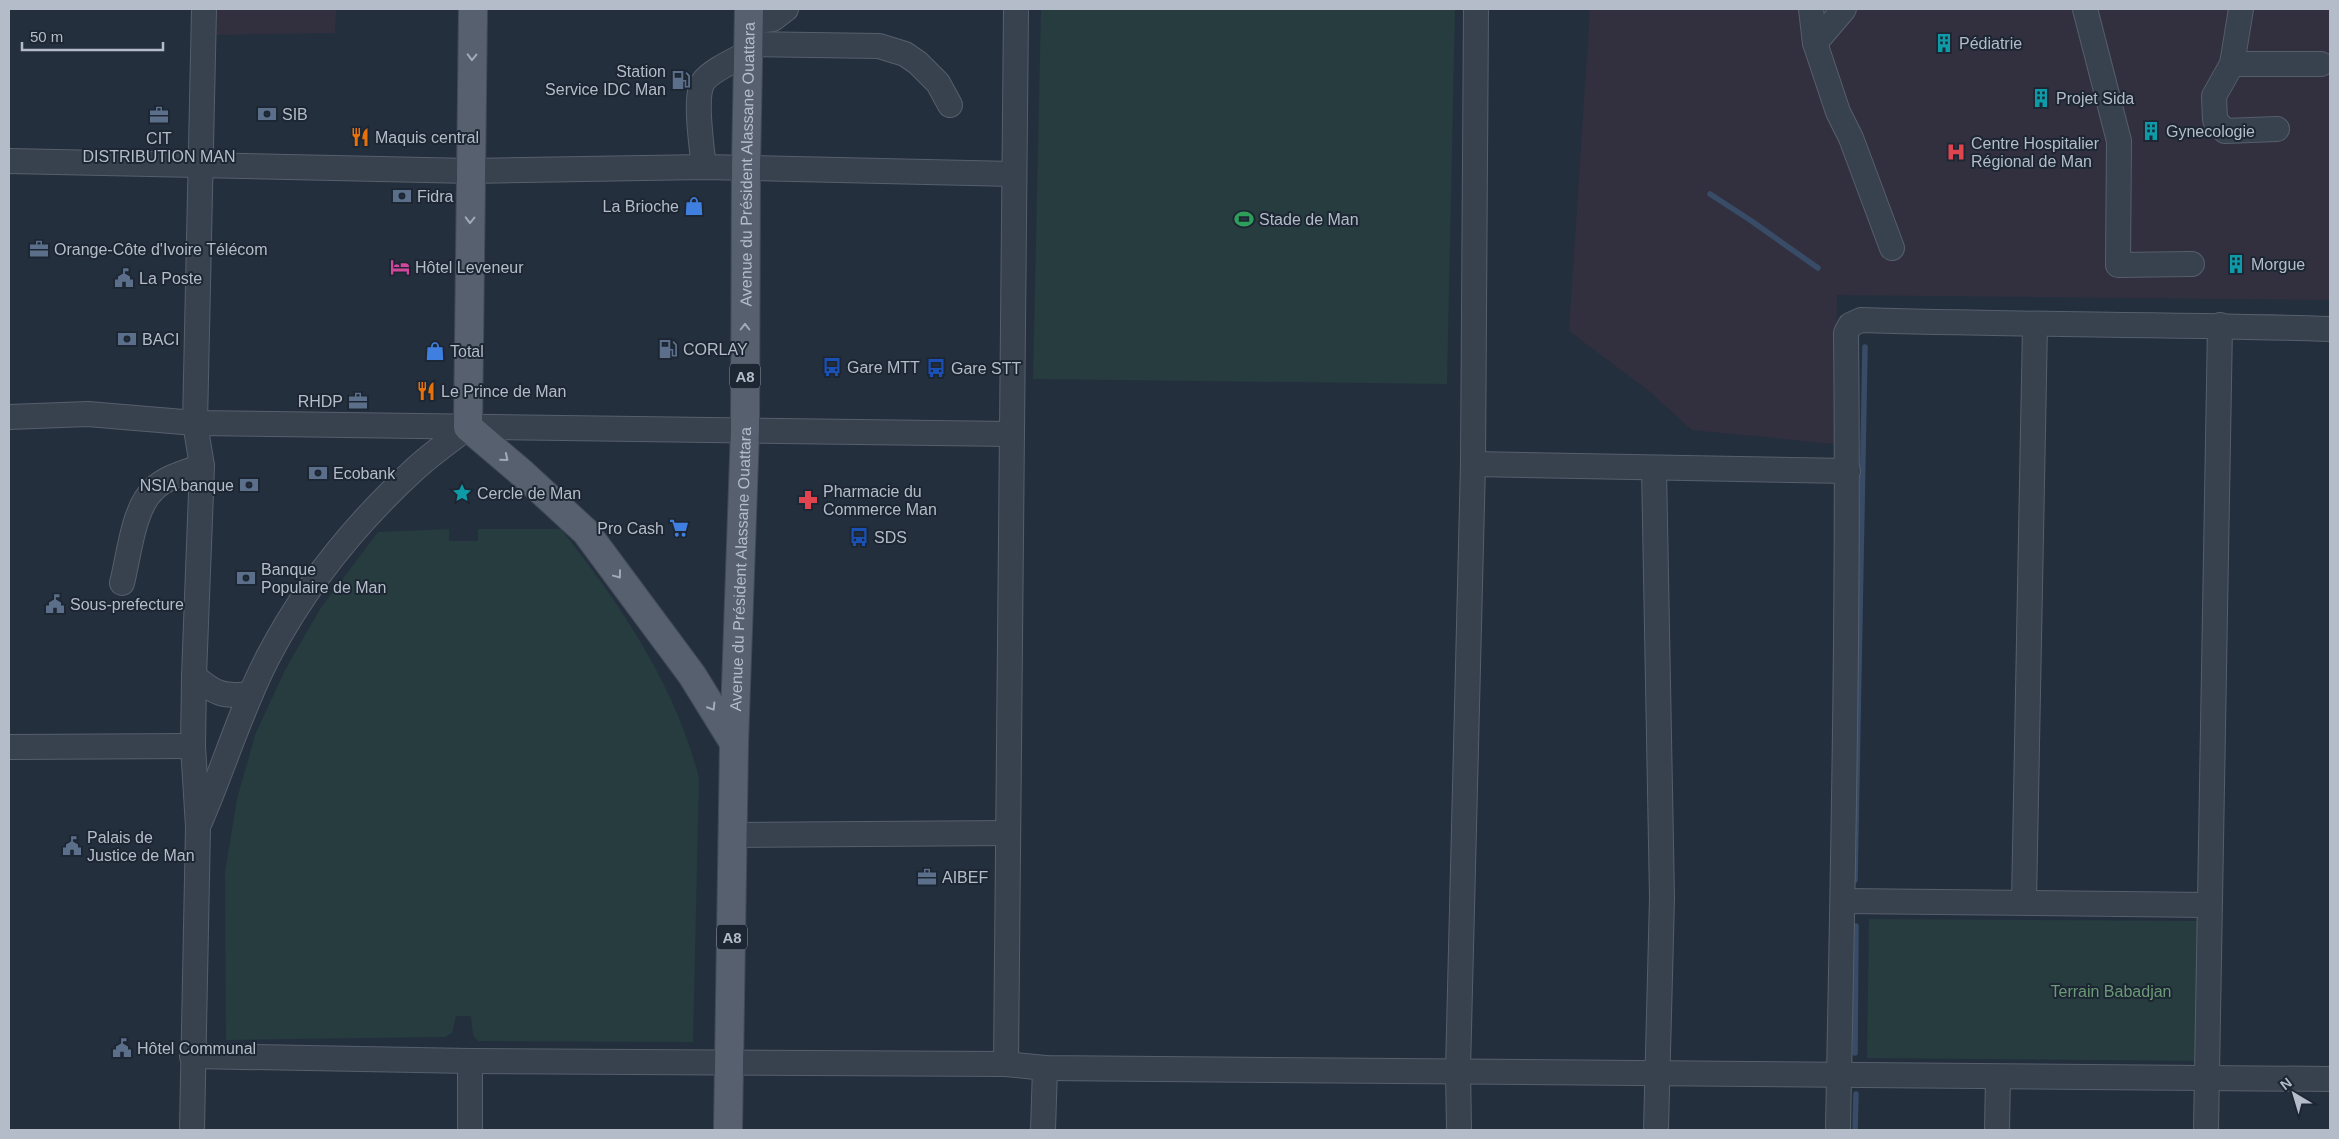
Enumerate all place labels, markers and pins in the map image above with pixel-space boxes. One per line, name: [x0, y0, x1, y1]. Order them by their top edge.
building icon: Pédiatrie: [1933, 32, 1955, 54]
place label: Pédiatrie: [1959, 35, 2022, 52]
place label: Station Service IDC Man: [545, 63, 666, 98]
fuel station icon: Station Service IDC Man: [670, 69, 692, 91]
building icon: Projet Sida: [2030, 87, 2052, 109]
place label: Projet Sida: [2056, 90, 2134, 107]
bank icon: SIB: [256, 103, 278, 125]
office icon: CIT DISTRIBUTION MAN: [148, 104, 170, 126]
place label: SIB: [282, 106, 308, 123]
building icon: Gynecologie: [2140, 120, 2162, 142]
place label: Gynecologie: [2166, 123, 2255, 140]
restaurant icon: Maquis central: [349, 126, 371, 148]
place label: Maquis central: [375, 129, 479, 146]
place label: CIT DISTRIBUTION MAN: [83, 130, 235, 165]
place label: Centre Hospitalier Régional de Man: [1971, 135, 2100, 170]
hospital icon: Centre Hospitalier Régional de Man: [1945, 141, 1967, 163]
bank icon: Fidra: [391, 185, 413, 207]
place label: Fidra: [417, 188, 454, 205]
shop icon: La Brioche: [683, 195, 705, 217]
place label: La Brioche: [603, 198, 679, 215]
sports icon: Stade de Man: [1233, 208, 1255, 230]
place label: Stade de Man: [1259, 211, 1359, 228]
office icon: Orange-Côte d'Ivoire Télécom: [28, 238, 50, 260]
place label: Orange-Côte d'Ivoire Télécom: [54, 241, 268, 258]
building icon: Morgue: [2225, 253, 2247, 275]
hotel icon: Hôtel Leveneur: [389, 256, 411, 278]
place label: Morgue: [2251, 256, 2305, 273]
place label: Hôtel Leveneur: [415, 259, 524, 276]
public building icon: La Poste: [113, 267, 135, 289]
place label: La Poste: [139, 270, 202, 287]
bank icon: BACI: [116, 328, 138, 350]
place label: BACI: [142, 331, 179, 348]
fuel station icon: CORLAY: [657, 338, 679, 360]
shop icon: Total: [424, 340, 446, 362]
place label: CORLAY: [683, 341, 748, 358]
place label: Total: [450, 343, 484, 360]
bus stop icon: Gare MTT: [821, 356, 843, 378]
bus stop icon: Gare STT: [925, 357, 947, 379]
place label: Gare MTT: [847, 359, 920, 376]
place label: Gare STT: [951, 360, 1021, 377]
restaurant icon: Le Prince de Man: [415, 380, 437, 402]
place label: Le Prince de Man: [441, 383, 566, 400]
office icon: RHDP: [347, 390, 369, 412]
place label: RHDP: [298, 393, 343, 410]
bank icon: Ecobank: [307, 462, 329, 484]
place label: Ecobank: [333, 465, 396, 482]
bank icon: NSIA banque: [238, 474, 260, 496]
place label: NSIA banque: [140, 477, 234, 494]
place icon: Cercle de Man: [451, 482, 473, 504]
place label: Pharmacie du Commerce Man: [823, 483, 937, 518]
place label: Cercle de Man: [477, 485, 581, 502]
pharmacy icon: Pharmacie du Commerce Man: [797, 489, 819, 511]
supermarket icon: Pro Cash: [668, 517, 690, 539]
place label: Pro Cash: [597, 520, 664, 537]
bus stop icon: SDS: [848, 526, 870, 548]
place label: SDS: [874, 529, 907, 546]
place label: Banque Populaire de Man: [261, 561, 386, 596]
bank icon: Banque Populaire de Man: [235, 567, 257, 589]
public building icon: Sous-prefecture: [44, 593, 66, 615]
place label: Sous-prefecture: [70, 596, 184, 613]
place label: Palais de Justice de Man: [87, 829, 195, 864]
public building icon: Palais de Justice de Man: [61, 835, 83, 857]
office icon: AIBEF: [916, 866, 938, 888]
place label: AIBEF: [942, 869, 988, 886]
public building icon: Hôtel Communal: [111, 1037, 133, 1059]
place label: Hôtel Communal: [137, 1040, 256, 1057]

